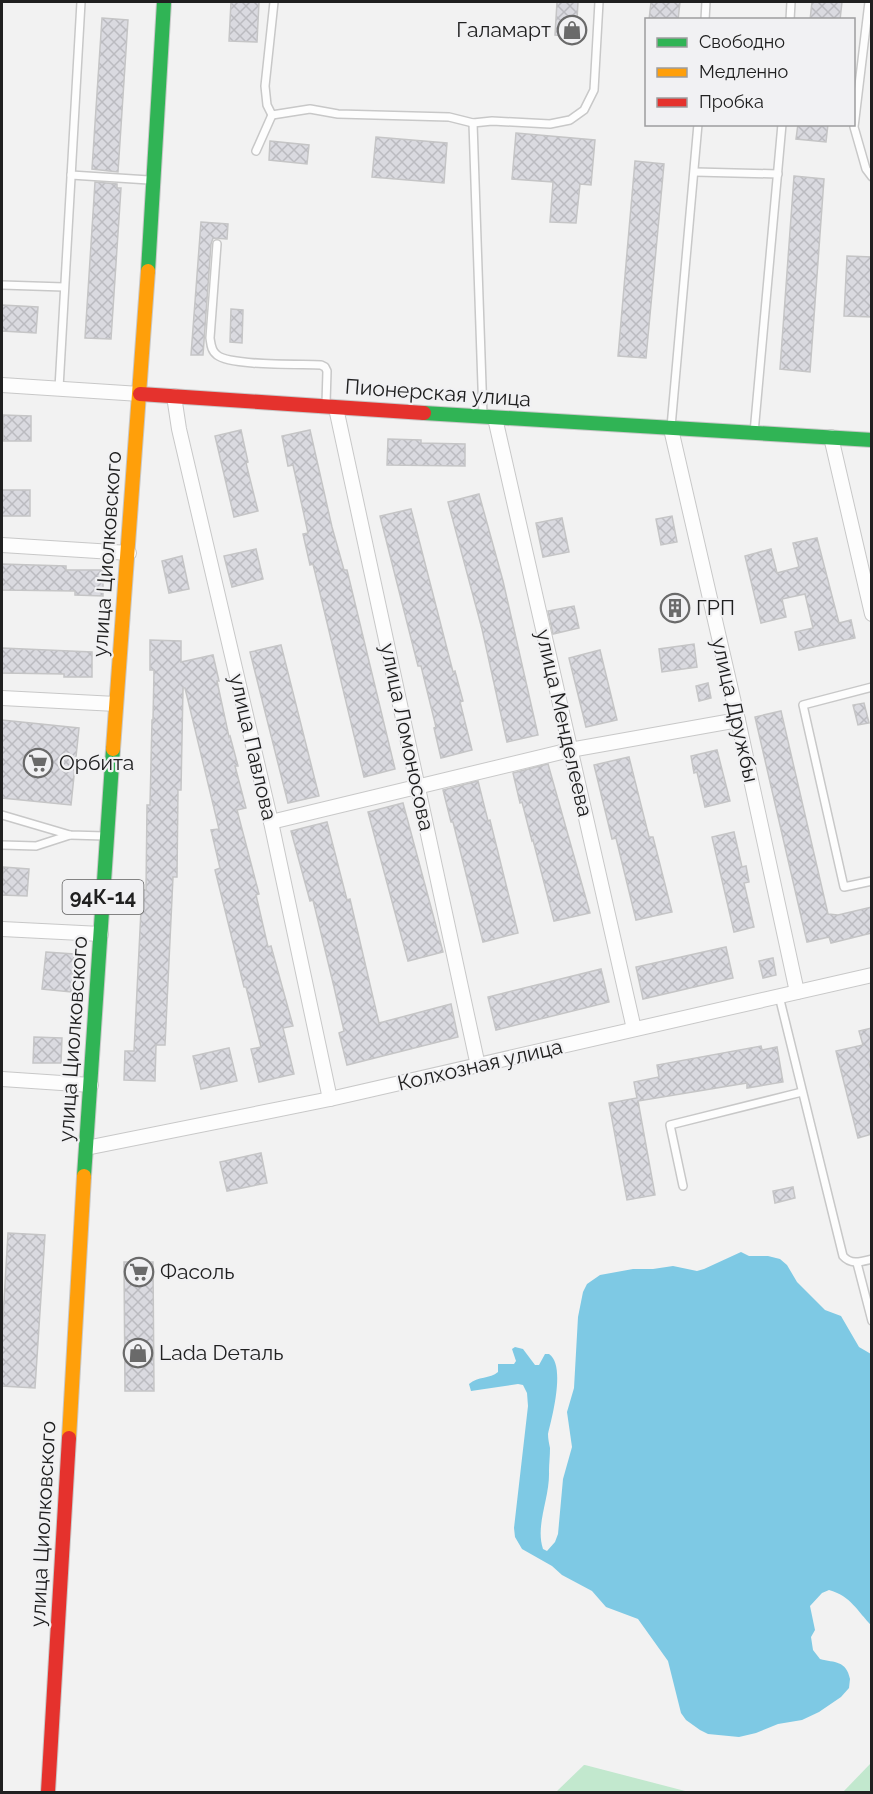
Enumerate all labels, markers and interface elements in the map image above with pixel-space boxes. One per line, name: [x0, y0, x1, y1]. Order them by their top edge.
shop icon: Галамарт: [556, 14, 588, 46]
place label: Галамарт: [456, 17, 551, 42]
legend: [645, 18, 855, 126]
text: Свободно: [699, 31, 785, 52]
text: Медленно: [699, 61, 788, 82]
text: Пробка: [699, 91, 764, 112]
street label: Пионерская улица: [344, 374, 532, 411]
street label: улица Циолковского: [87, 450, 126, 658]
building icon: ГРП: [659, 592, 691, 624]
place label: ГРП: [696, 595, 735, 620]
street label: улица Менделеева: [531, 627, 598, 819]
street label: улица Дружбы: [707, 635, 764, 785]
street label: улица Ломоносова: [375, 641, 440, 833]
street label: улица Павлова: [224, 671, 282, 823]
supermarket icon: Орбита: [22, 747, 54, 779]
place label: Орбита: [59, 750, 134, 775]
road number: 94К-14: [63, 880, 144, 914]
street label: улица Циолковского: [53, 935, 92, 1143]
street label: Колхозная улица: [395, 1033, 565, 1096]
supermarket icon: Фасоль: [123, 1256, 155, 1288]
place label: Фасоль: [160, 1259, 235, 1284]
shop icon: Lada Dеталь: [122, 1337, 154, 1369]
place label: Lada Dеталь: [159, 1340, 284, 1365]
street label: улица Циолковского: [25, 1420, 60, 1628]

